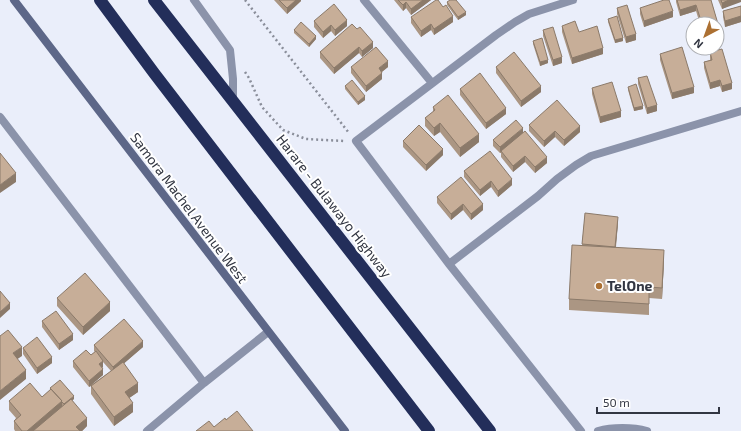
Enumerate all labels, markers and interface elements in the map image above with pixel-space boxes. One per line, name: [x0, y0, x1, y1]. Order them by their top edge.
north arrow: [685, 16, 725, 56]
text: N: [691, 36, 705, 51]
street label: Samora Machel Avenue West: [127, 129, 252, 286]
street label: Harare - Bulawayo Highway: [273, 131, 396, 281]
place label: TelOne: [607, 277, 653, 294]
marker: TelOne: [594, 281, 604, 291]
scale bar: [597, 389, 719, 415]
text: 50 m: [603, 395, 630, 409]

